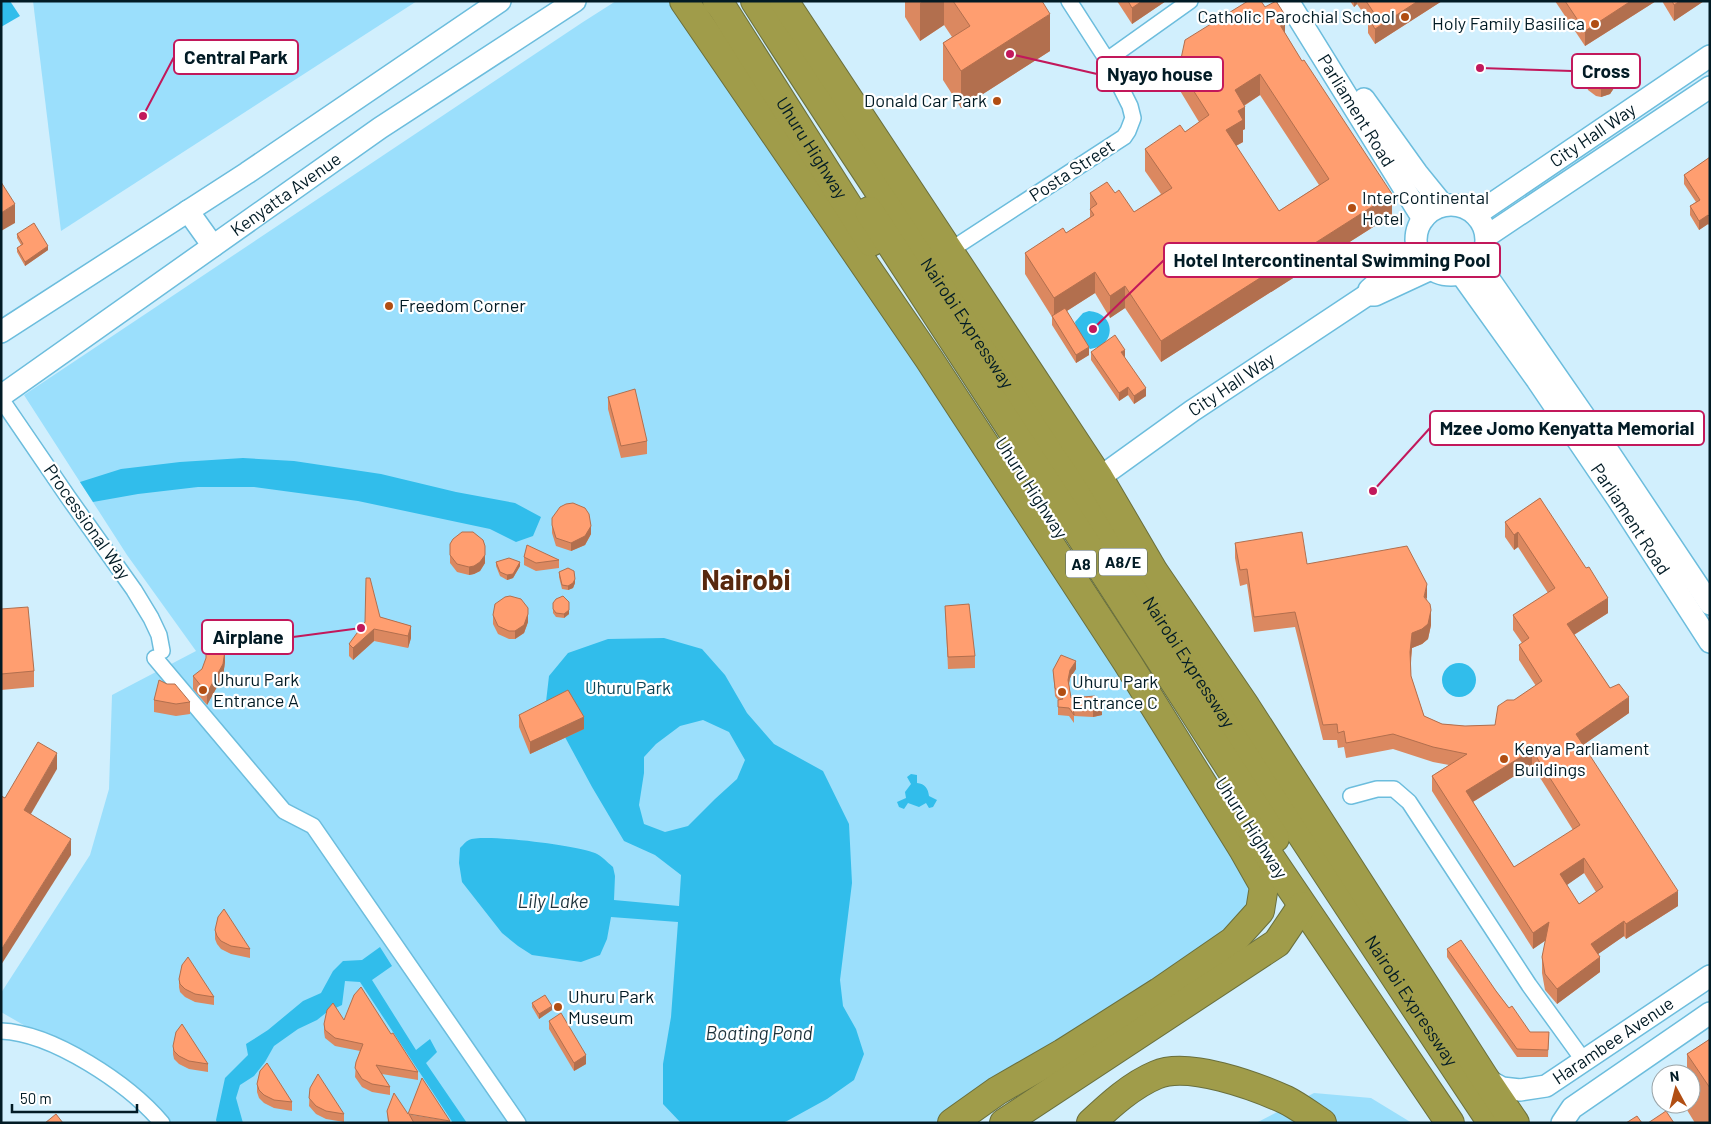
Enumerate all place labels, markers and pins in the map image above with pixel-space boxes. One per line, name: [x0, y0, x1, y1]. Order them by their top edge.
place label: Catholic Parochial School: [1198, 5, 1395, 27]
marker: Catholic Parochial School: [1399, 11, 1411, 23]
place label: Holy Family Basilica: [1432, 12, 1585, 34]
marker: Holy Family Basilica: [1589, 18, 1601, 30]
callout: Central Park: [174, 40, 298, 74]
callout: Cross: [1572, 54, 1640, 88]
callout: Nyayo house: [1097, 57, 1223, 91]
place label: Donald Car Park: [864, 89, 987, 111]
marker: Donald Car Park: [991, 95, 1003, 107]
place label: InterContinental Hotel: [1362, 186, 1489, 229]
marker: InterContinental Hotel: [1346, 202, 1358, 214]
callout: Hotel Intercontinental Swimming Pool: [1164, 243, 1500, 277]
place label: Freedom Corner: [399, 294, 526, 316]
marker: Freedom Corner: [383, 300, 395, 312]
callout: Mzee Jomo Kenyatta Memorial: [1430, 411, 1704, 445]
callout: Airplane: [202, 620, 293, 654]
place label: Uhuru Park Entrance A: [213, 668, 299, 711]
place label: Uhuru Park Entrance C: [1072, 670, 1158, 713]
marker: Uhuru Park Entrance A: [197, 684, 209, 696]
marker: Uhuru Park Entrance C: [1056, 686, 1068, 698]
place label: Kenya Parliament Buildings: [1514, 737, 1650, 780]
marker: Kenya Parliament Buildings: [1498, 753, 1510, 765]
place label: Uhuru Park Museum: [568, 985, 654, 1028]
marker: Uhuru Park Museum: [552, 1001, 564, 1013]

